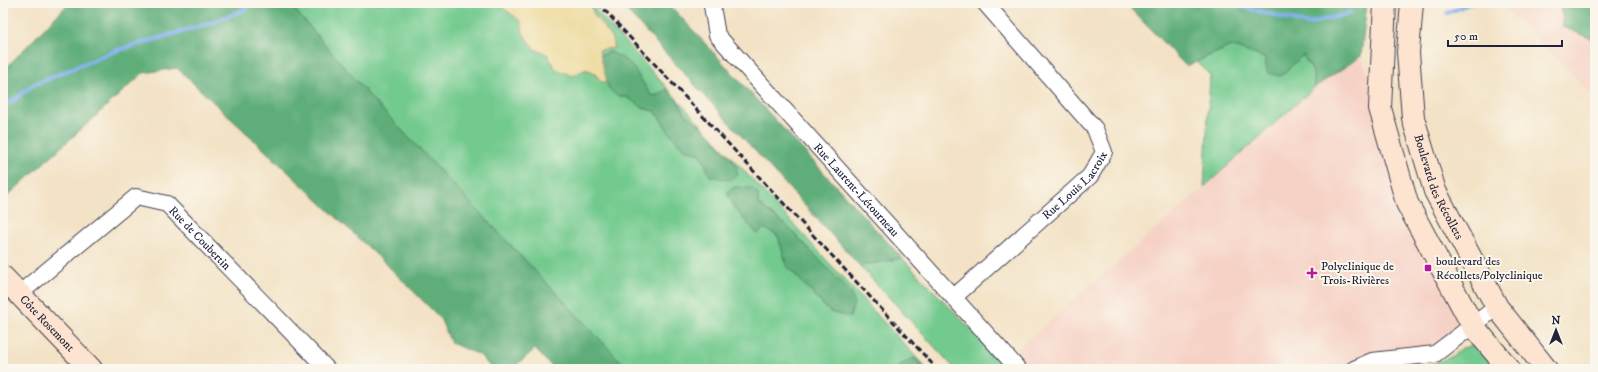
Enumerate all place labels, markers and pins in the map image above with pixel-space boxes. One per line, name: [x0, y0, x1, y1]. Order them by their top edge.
place label: boulevard des Récollets/Polyclinique: [1436, 254, 1543, 283]
place label: Polyclinique de Trois-Rivières: [1321, 259, 1394, 288]
marker: boulevard des Récollets/Polyclinique: [1423, 263, 1433, 273]
marker: Polyclinique de Trois-Rivières: [1306, 267, 1318, 279]

